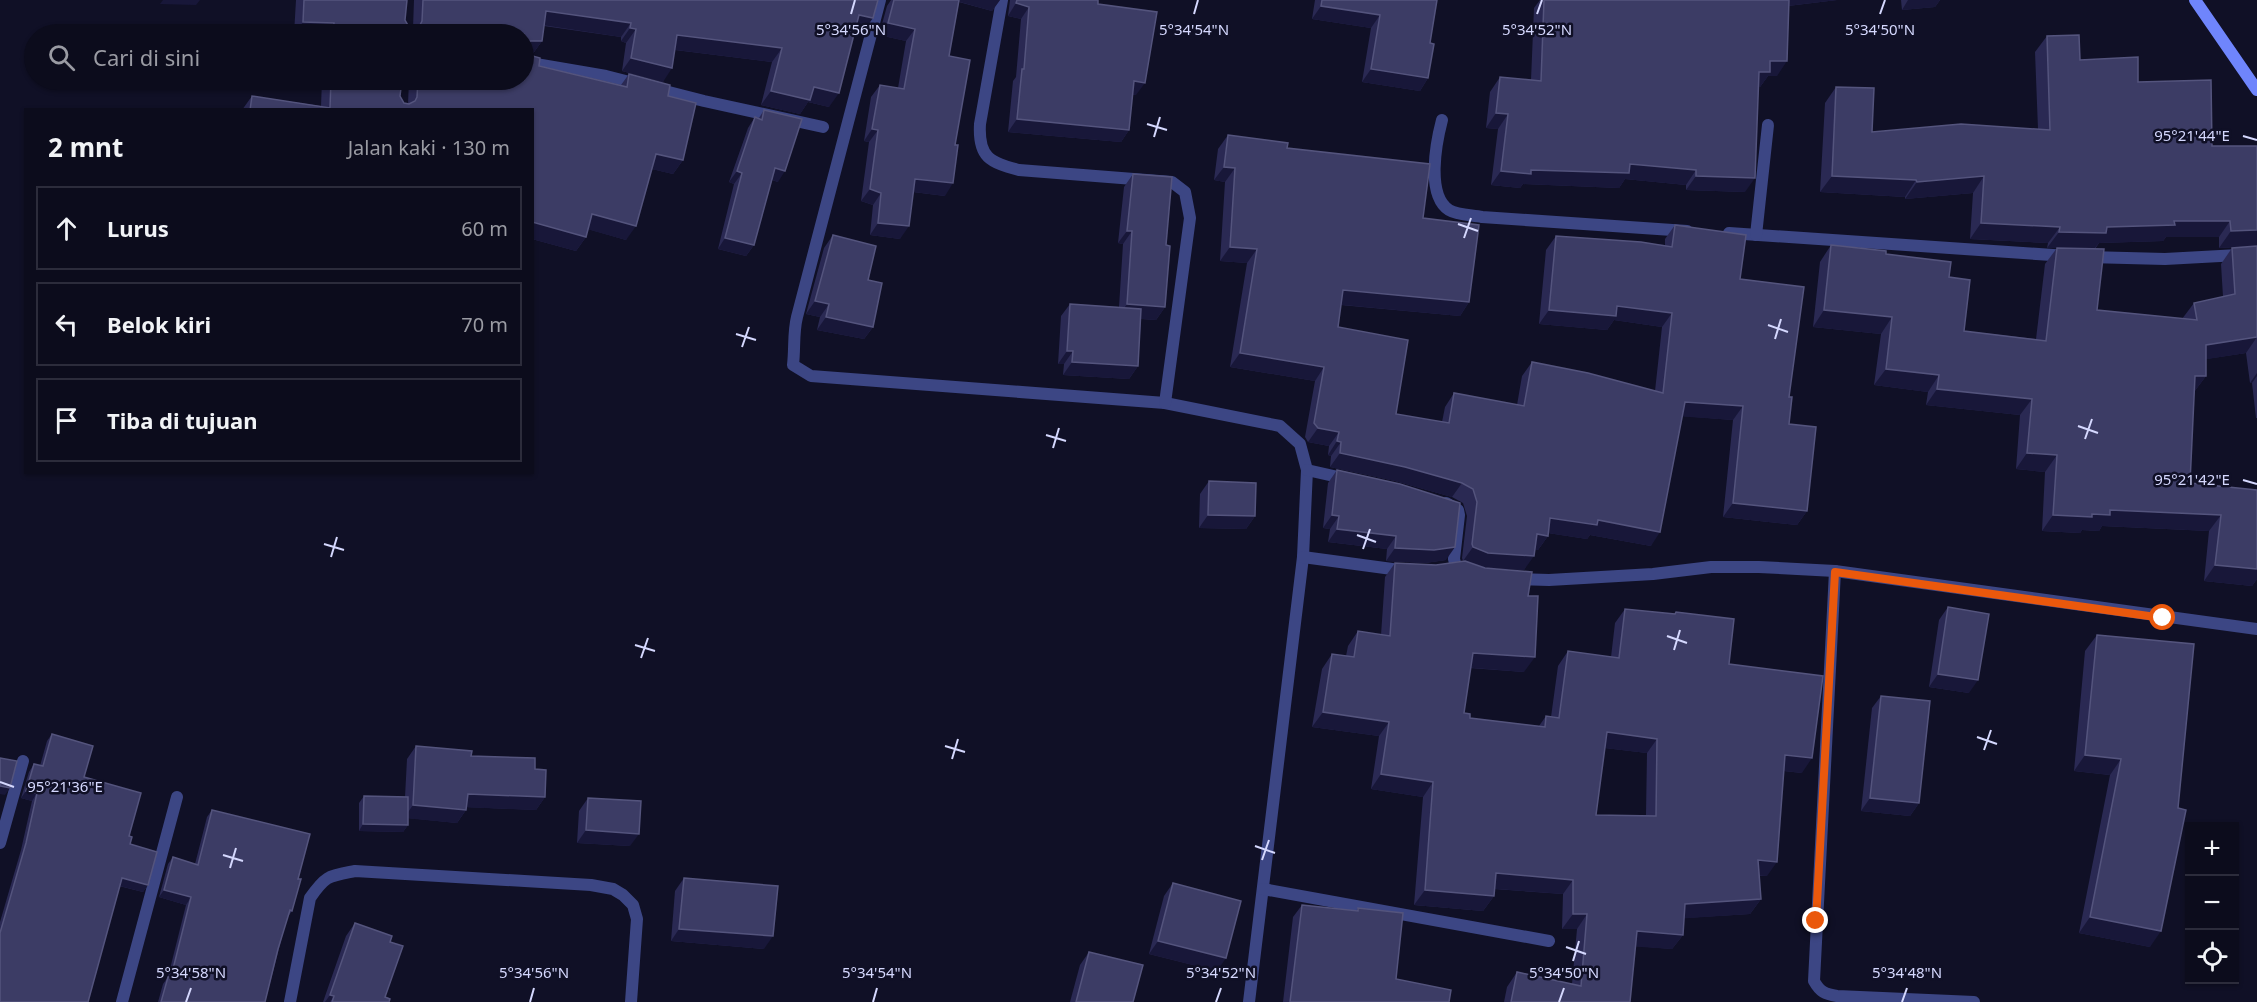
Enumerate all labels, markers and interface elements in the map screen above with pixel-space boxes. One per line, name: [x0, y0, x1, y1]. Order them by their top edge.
text: 5°34'56"N: [816, 19, 886, 39]
text: 5°34'54"N: [1159, 19, 1229, 39]
text: 5°34'52"N: [1502, 19, 1572, 39]
text: 5°34'50"N: [1845, 19, 1915, 39]
search box: [24, 24, 534, 90]
icon: search: [45, 41, 78, 74]
text: Cari di sini: [93, 42, 200, 72]
text: 95°21'44"E: [2154, 125, 2230, 145]
text: 2 mnt: [48, 129, 123, 165]
text: Jalan kaki · 130 m: [348, 134, 510, 161]
icon: ahead: [50, 212, 83, 245]
text: Lurus: [107, 213, 169, 243]
text: 60 m: [461, 215, 508, 242]
icon: left: [50, 308, 83, 341]
text: Belok kiri: [107, 309, 211, 339]
text: 70 m: [461, 311, 508, 338]
icon: arrive: [50, 404, 83, 437]
text: Tiba di tujuan: [107, 405, 257, 435]
text: 95°21'42"E: [2154, 469, 2230, 489]
route start: [2149, 604, 2175, 630]
text: 95°21'36"E: [27, 776, 103, 796]
map controls: [2185, 822, 2239, 984]
button: +: [2185, 822, 2239, 876]
button: −: [2185, 876, 2239, 930]
route end: [1802, 907, 1828, 933]
button: locate: [2185, 930, 2239, 984]
text: 5°34'58"N: [156, 962, 226, 982]
text: 5°34'56"N: [499, 962, 569, 982]
text: 5°34'54"N: [842, 962, 912, 982]
text: 5°34'52"N: [1186, 962, 1256, 982]
text: 5°34'50"N: [1529, 962, 1599, 982]
text: 5°34'48"N: [1872, 962, 1942, 982]

